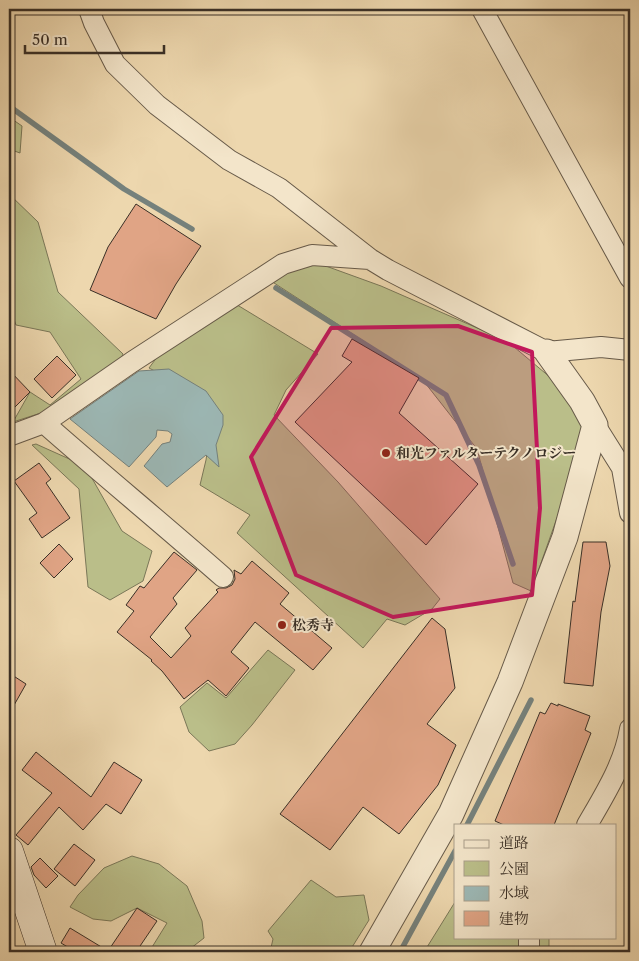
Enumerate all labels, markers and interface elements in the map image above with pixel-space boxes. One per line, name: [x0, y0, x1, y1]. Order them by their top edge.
scale bar: [25, 22, 164, 54]
text: 50 m: [32, 30, 68, 49]
place label: 和光ファルターテクノロジー: [396, 444, 576, 462]
marker: 和光ファルターテクノロジー: [380, 447, 392, 459]
place label: 松秀寺: [292, 616, 334, 634]
marker: 松秀寺: [276, 619, 288, 631]
legend: [454, 824, 616, 938]
text: 道路: [499, 833, 529, 852]
text: 公園: [499, 859, 529, 878]
text: 水域: [499, 883, 529, 902]
text: 建物: [499, 909, 529, 928]

